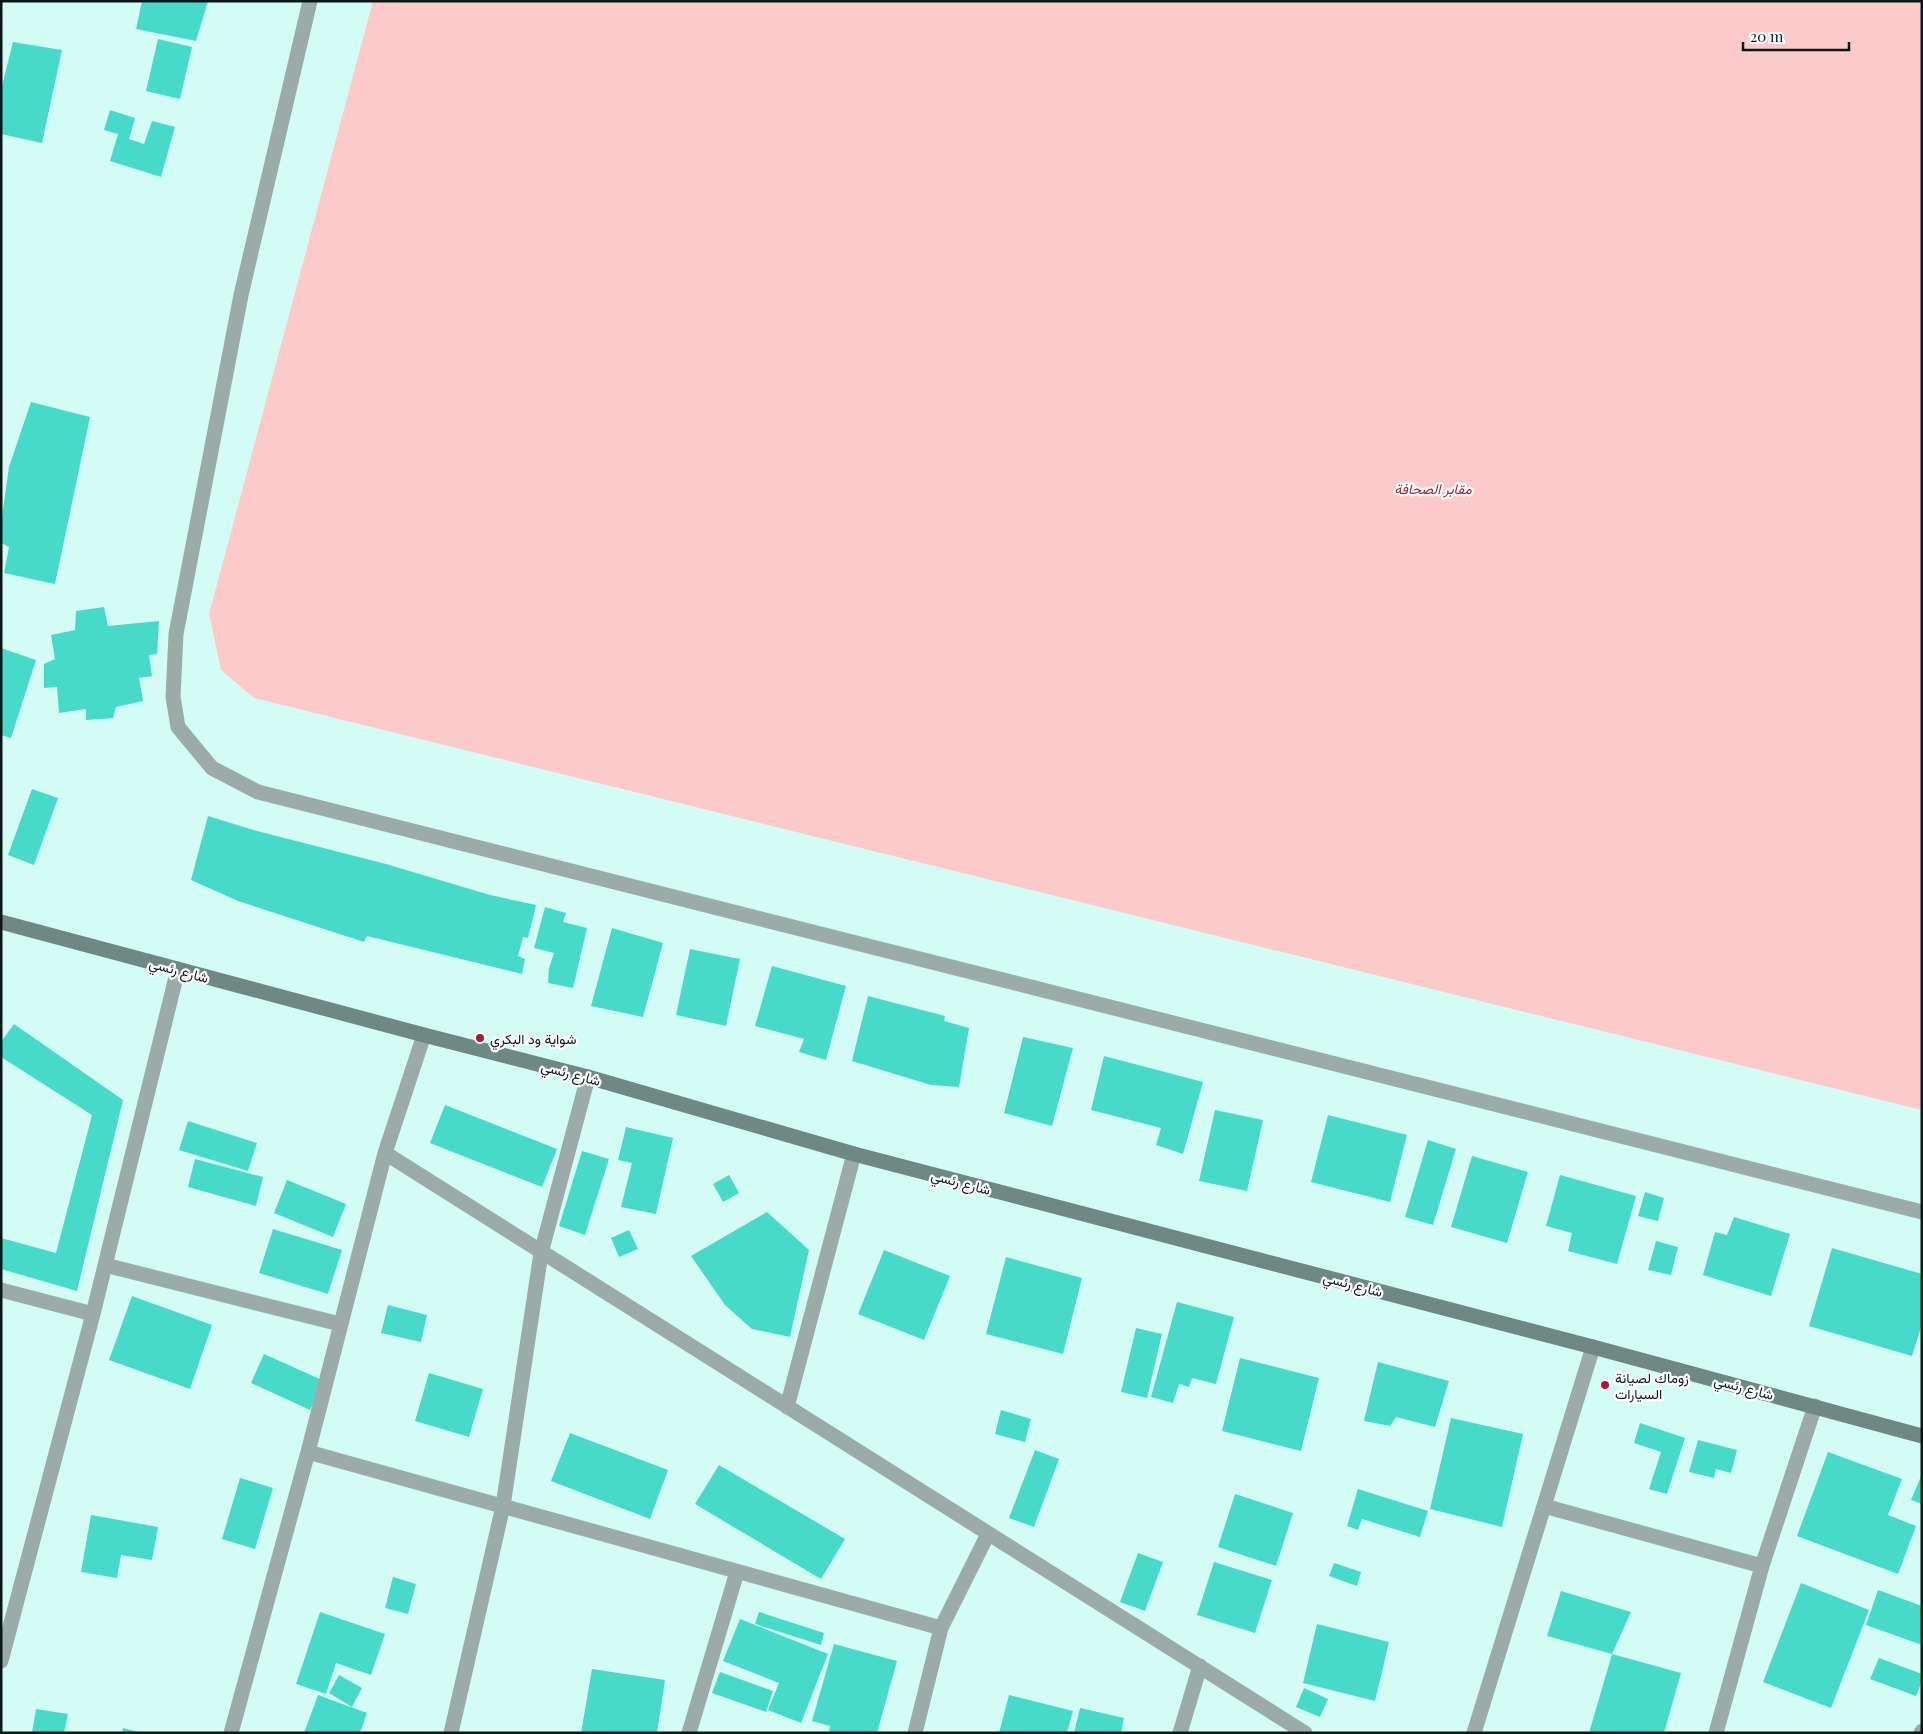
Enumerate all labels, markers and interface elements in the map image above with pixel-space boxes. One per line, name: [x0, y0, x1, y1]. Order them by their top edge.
scale bar: [1743, 20, 1849, 52]
text: 20 m: [1750, 26, 1784, 46]
park label: مقابر الصحافة: [1394, 479, 1472, 498]
street label: شارع رئسي: [146, 953, 211, 990]
place label: شواية ود البكري: [490, 1029, 577, 1051]
marker: شواية ود البكري: [474, 1032, 486, 1044]
street label: شارع رئسي: [538, 1056, 603, 1093]
street label: شارع رئسي: [928, 1165, 993, 1202]
street label: شارع رئسي: [1320, 1267, 1385, 1304]
place label: زوماك لصيانة السيارات: [1615, 1368, 1689, 1403]
street label: شارع رئسي: [1711, 1370, 1776, 1407]
marker: زوماك لصيانة السيارات: [1599, 1379, 1611, 1391]

